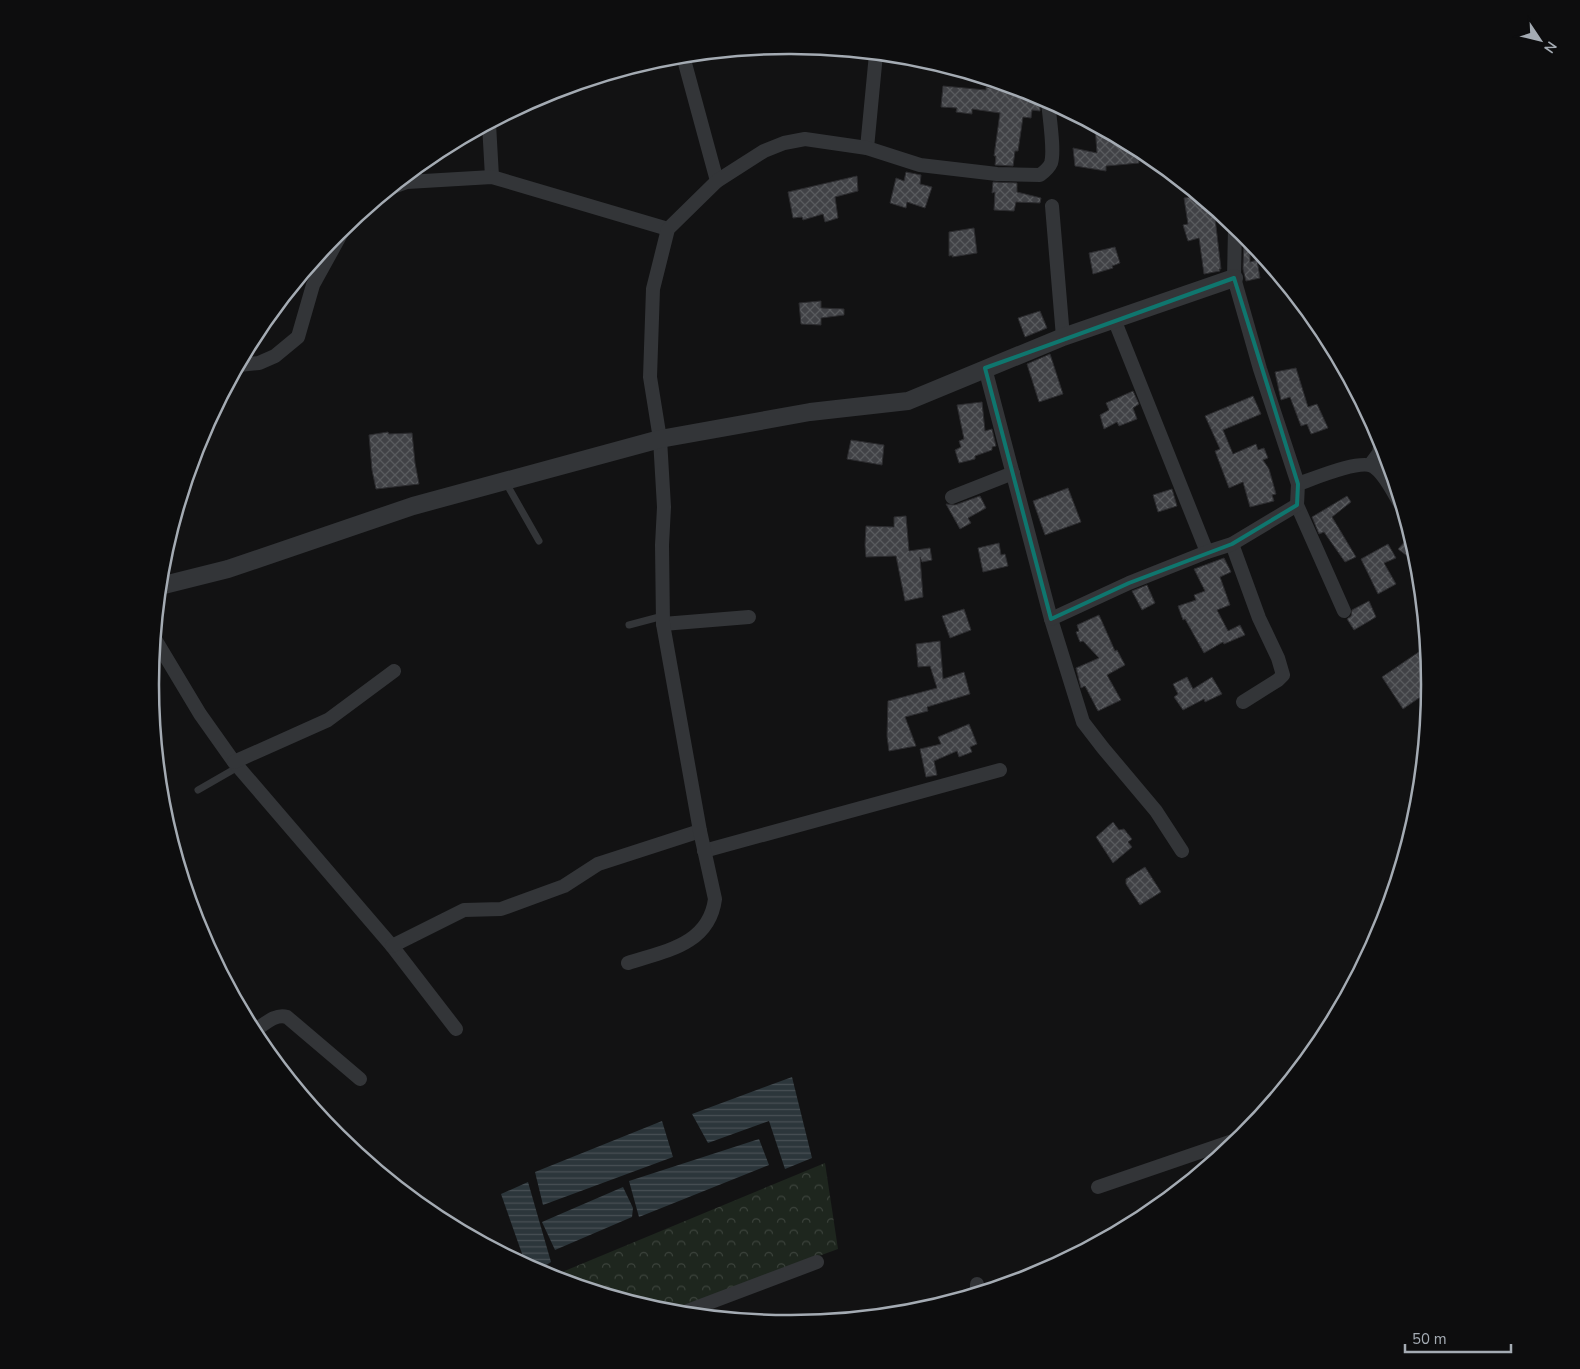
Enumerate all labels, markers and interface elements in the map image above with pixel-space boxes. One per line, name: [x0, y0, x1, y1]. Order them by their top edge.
north arrow: [1515, 15, 1565, 65]
text: N: [1539, 37, 1561, 57]
scale bar: [1405, 1322, 1511, 1354]
text: 50 m: [1412, 1329, 1447, 1349]

